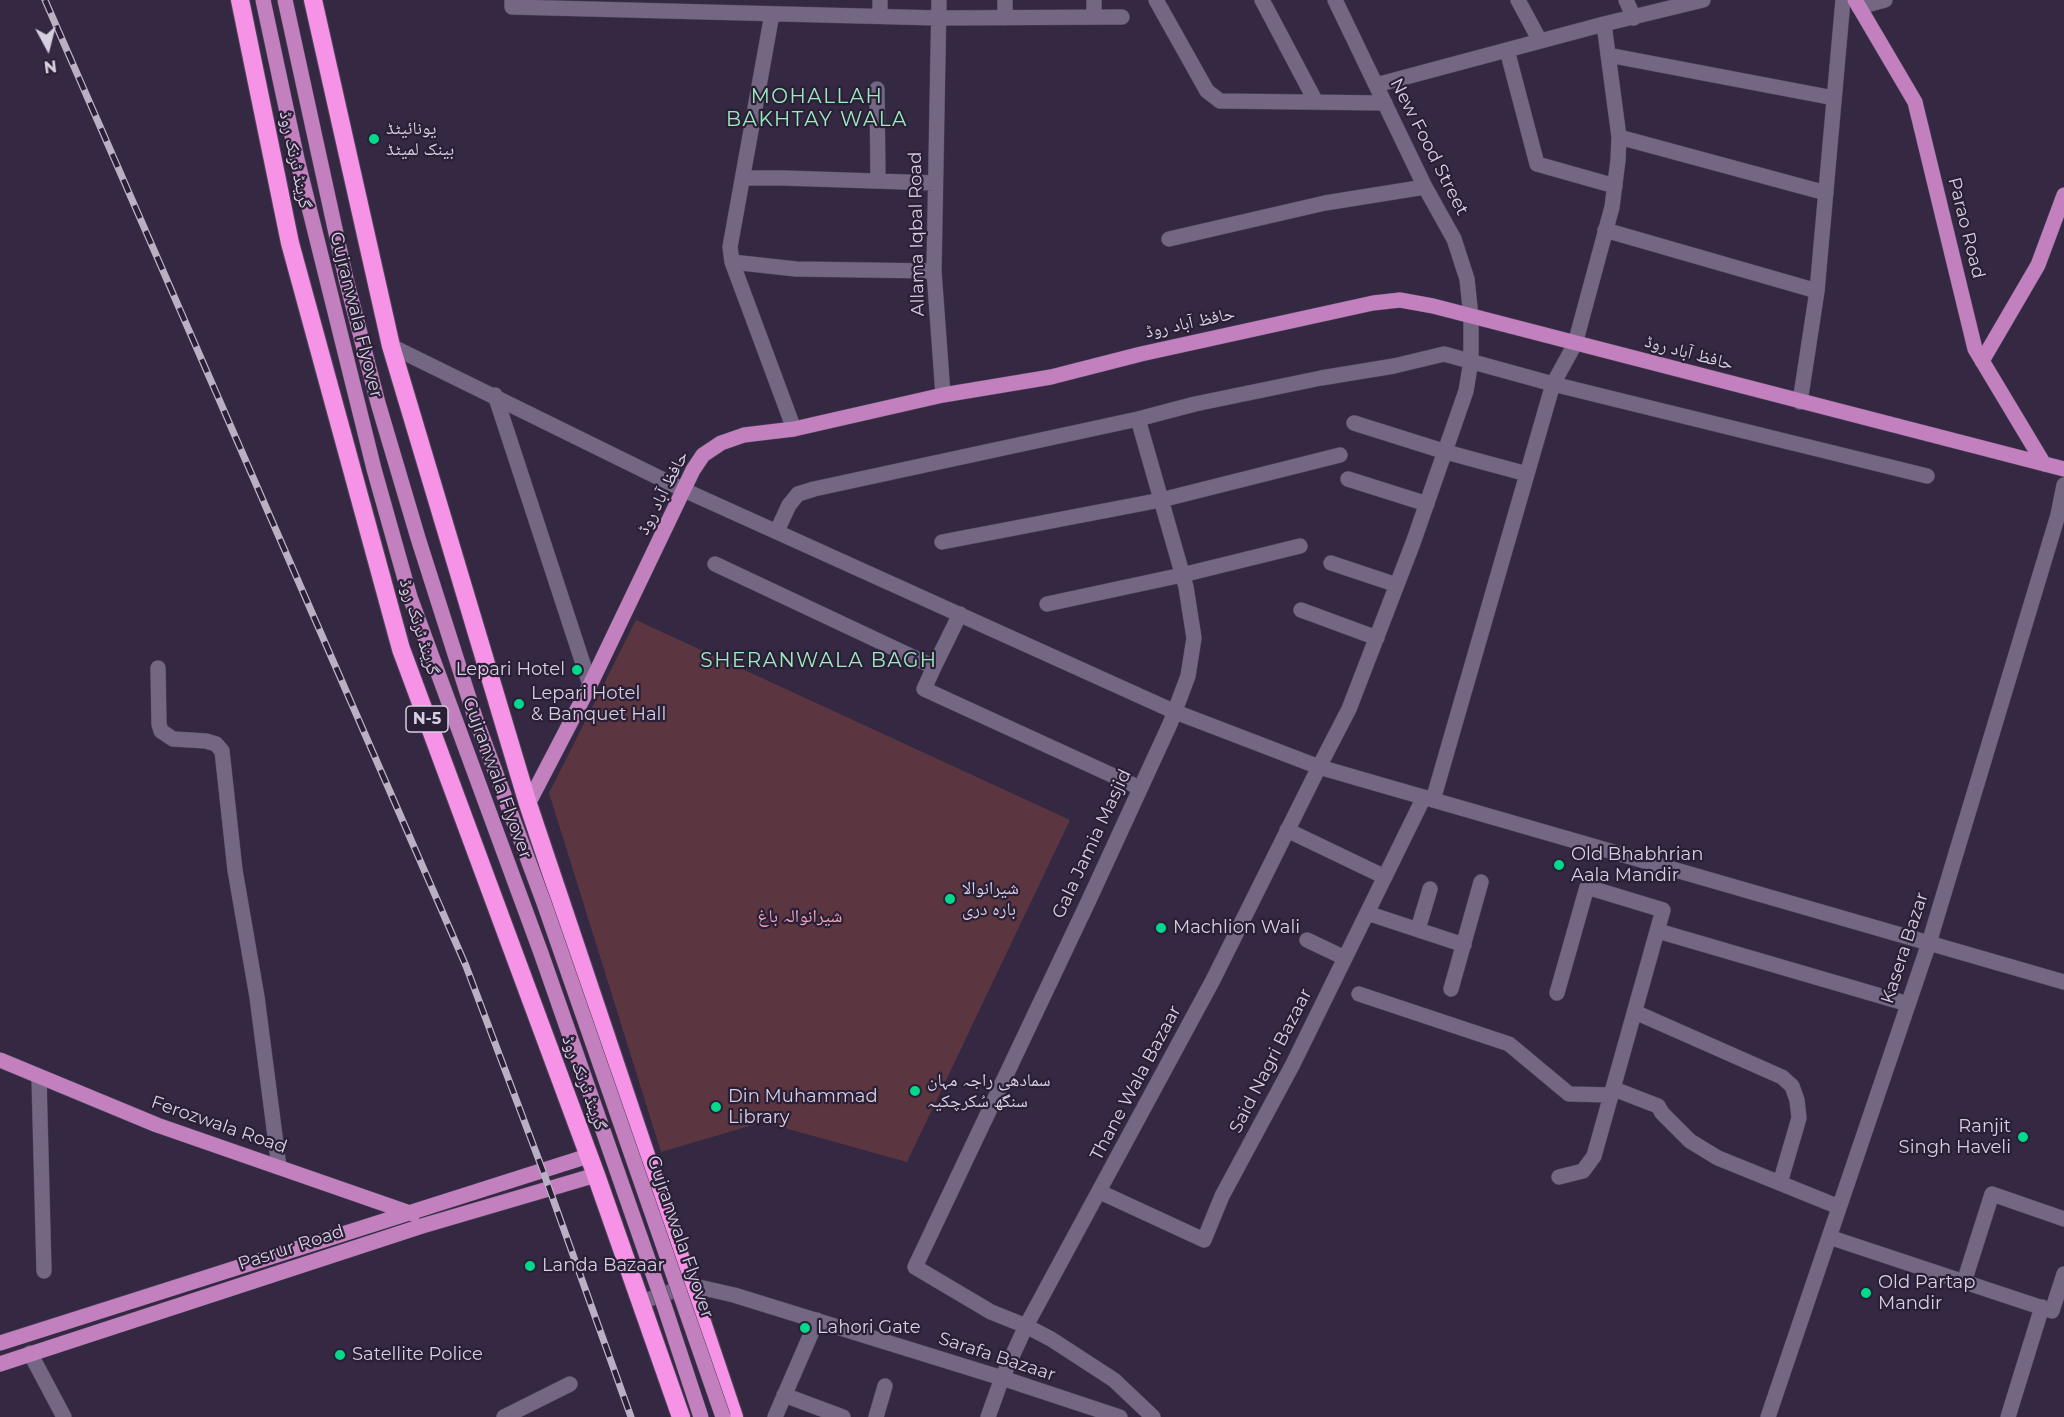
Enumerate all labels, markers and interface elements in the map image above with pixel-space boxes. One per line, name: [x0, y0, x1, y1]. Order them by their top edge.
north arrow: [18, 18, 78, 78]
text: N: [43, 56, 58, 77]
street label: New Food Street: [1385, 75, 1473, 219]
district label: MOHALLAH BAKHTAY WALA: [726, 85, 908, 132]
street label: گرینڈ ٹرنک روڈ: [274, 109, 316, 211]
place label: یونائیٹڈ بینک لمیٹڈ: [386, 118, 454, 160]
marker: یونائیٹڈ بینک لمیٹڈ: [367, 132, 381, 146]
street label: Allama Iqbal Road: [905, 151, 929, 317]
street label: Parao Road: [1943, 175, 1989, 281]
street label: Gujranwala Flyover: [325, 230, 387, 400]
street label: حافظ آباد روڈ: [1143, 303, 1237, 343]
street label: حافظ آباد روڈ: [1642, 331, 1736, 375]
street label: حافظ آباد روڈ: [633, 448, 693, 538]
street label: گرینڈ ٹرنک روڈ: [394, 576, 444, 678]
district label: SHERANWALA BAGH: [700, 649, 938, 673]
place label: Lepari Hotel: [456, 659, 565, 681]
marker: Lepari Hotel: [570, 663, 584, 677]
place label: Lepari Hotel & Banquet Hall: [531, 683, 666, 726]
street label: Gujranwala Flyover: [458, 694, 536, 862]
marker: Lepari Hotel & Banquet Hall: [512, 697, 526, 711]
road number: N-5: [406, 706, 448, 732]
street label: Gala Jamia Masjid: [1048, 766, 1136, 922]
place label: Old Bhabhrian Aala Mandir: [1571, 844, 1703, 886]
marker: Old Bhabhrian Aala Mandir: [1552, 858, 1566, 872]
place label: شیرانوالا بارہ دری: [962, 878, 1019, 920]
street label: Kasera Bazar: [1877, 890, 1933, 1006]
marker: شیرانوالا بارہ دری: [943, 892, 957, 906]
park label: شیرانوالہ باغ: [758, 906, 842, 928]
place label: Machlion Wali: [1173, 917, 1300, 939]
marker: Machlion Wali: [1154, 921, 1168, 935]
street label: Said Nagri Bazaar: [1225, 985, 1317, 1137]
street label: Thane Wala Bazaar: [1086, 1002, 1186, 1164]
street label: گرینڈ ٹرنک روڈ: [557, 1033, 611, 1133]
place label: سمادھی راجہ مہان سنگھ سُکرچکیہ: [927, 1070, 1051, 1112]
marker: سمادھی راجہ مہان سنگھ سُکرچکیہ: [908, 1084, 922, 1098]
place label: Din Muhammad Library: [728, 1086, 878, 1128]
street label: Ferozwala Road: [148, 1092, 290, 1158]
marker: Din Muhammad Library: [709, 1100, 723, 1114]
place label: Ranjit Singh Haveli: [1899, 1116, 2011, 1158]
marker: Ranjit Singh Haveli: [2016, 1130, 2030, 1144]
street label: Gujranwala Flyover: [642, 1153, 718, 1321]
street label: Pasrur Road: [235, 1221, 347, 1275]
place label: Landa Bazaar: [542, 1255, 665, 1277]
marker: Landa Bazaar: [523, 1259, 537, 1273]
place label: Old Partap Mandir: [1878, 1272, 1975, 1314]
marker: Old Partap Mandir: [1859, 1286, 1873, 1300]
place label: Lahori Gate: [817, 1317, 921, 1339]
marker: Lahori Gate: [798, 1321, 812, 1335]
street label: Sarafa Bazaar: [936, 1328, 1058, 1386]
place label: Satellite Police: [352, 1344, 483, 1366]
marker: Satellite Police: [333, 1348, 347, 1362]

